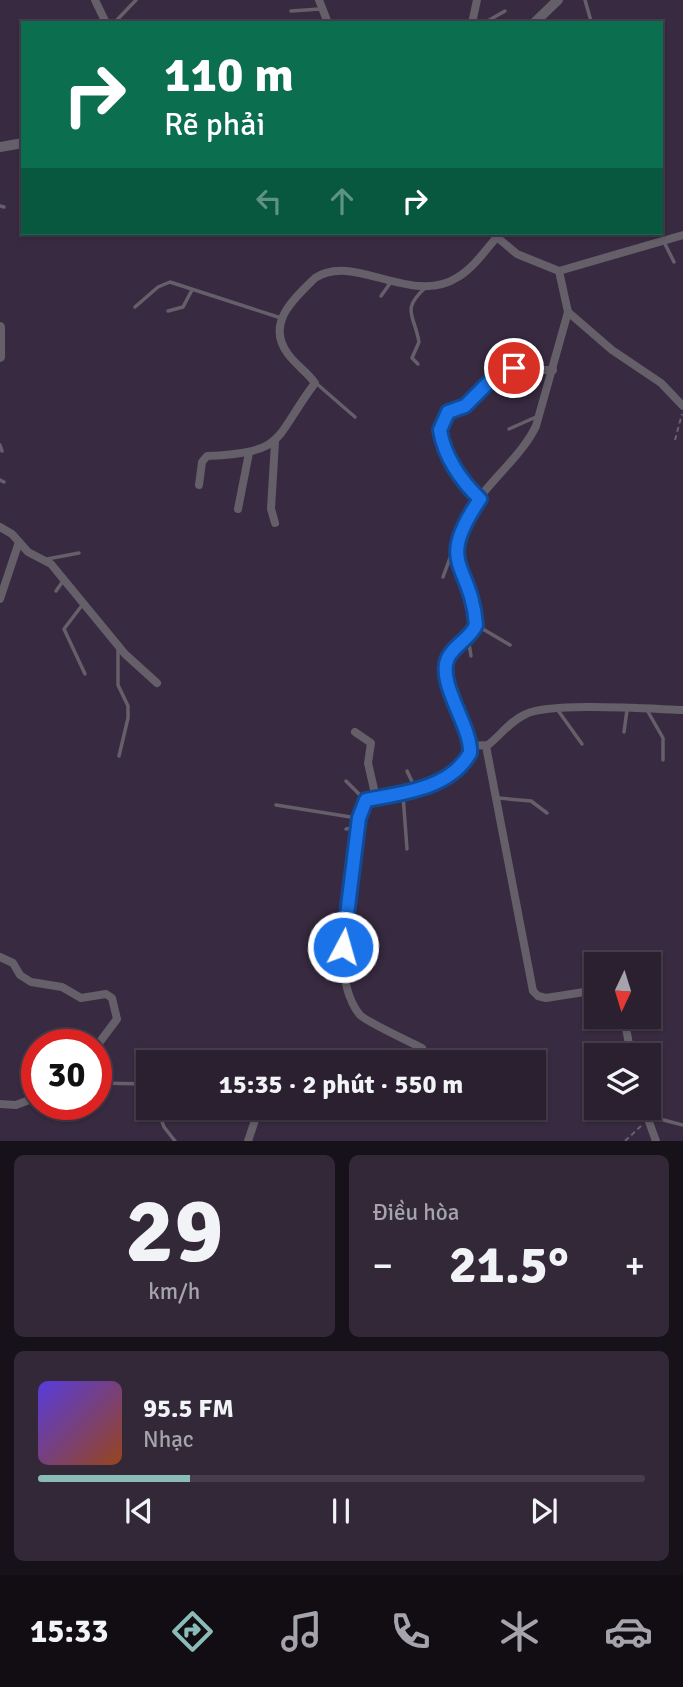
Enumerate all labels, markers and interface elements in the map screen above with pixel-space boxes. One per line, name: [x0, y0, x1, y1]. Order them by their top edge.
text: 110 m: [164, 45, 294, 105]
icon: right: [49, 49, 140, 140]
text: Rẽ phải: [164, 105, 265, 144]
icon: left: [250, 182, 288, 220]
icon: ahead: [323, 182, 361, 220]
icon: right: [396, 182, 434, 220]
pin: [484, 338, 544, 398]
icon: arrive: [495, 349, 533, 387]
position arrow: [306, 910, 380, 984]
north arrow: [584, 952, 662, 1029]
map controls: [584, 952, 661, 1120]
speed limit sign: 30: [21, 1029, 112, 1120]
button: layers: [584, 1043, 661, 1120]
text: 15:35 · 2 phút · 550 m: [219, 1069, 463, 1101]
text: 29: [125, 1175, 223, 1288]
text: Điều hòa: [373, 1198, 459, 1227]
text: 21.5°: [449, 1233, 569, 1297]
text: −: [373, 1242, 393, 1289]
text: +: [624, 1242, 645, 1289]
text: km/h: [148, 1277, 200, 1306]
text: 95.5 FM: [143, 1393, 234, 1425]
text: Nhạc: [143, 1425, 194, 1454]
icon: previous: [120, 1492, 158, 1530]
icon: pause: [322, 1492, 360, 1530]
icon: next: [525, 1492, 563, 1530]
icon: directions: [168, 1607, 217, 1656]
icon: music: [277, 1607, 326, 1656]
icon: phone: [386, 1607, 435, 1656]
icon: climate: [495, 1607, 544, 1656]
icon: car: [604, 1607, 653, 1656]
text: 15:33: [30, 1612, 109, 1651]

